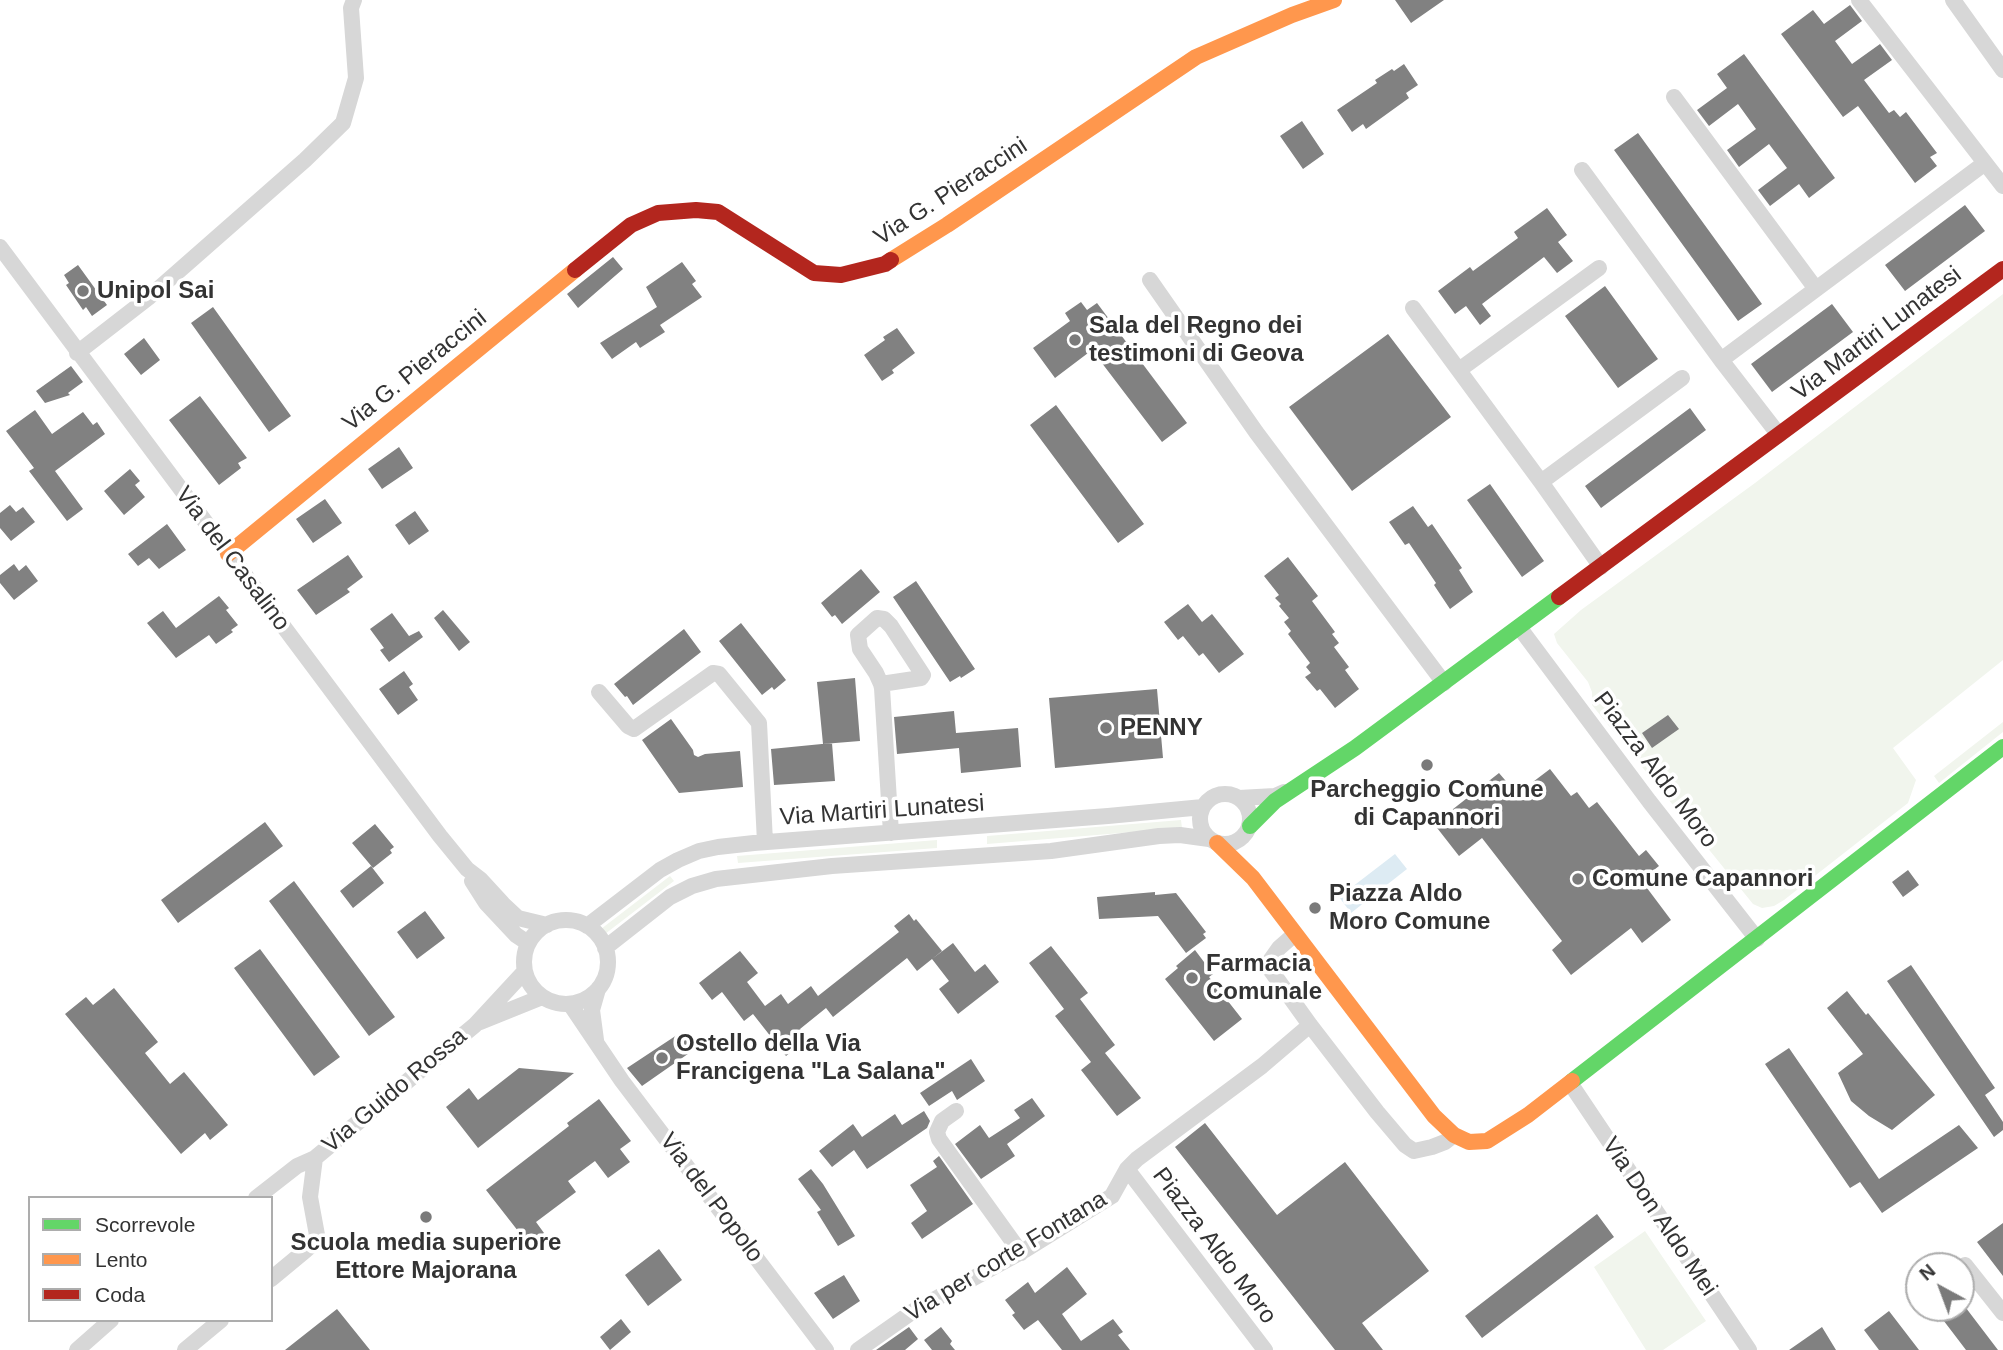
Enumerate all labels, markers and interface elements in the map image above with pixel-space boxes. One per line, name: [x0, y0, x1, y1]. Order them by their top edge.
street label: Via G. Pieraccini: [869, 132, 1033, 252]
street label: Via Martiri Lunatesi: [1786, 261, 1968, 407]
place label: Unipol Sai: [97, 277, 214, 305]
marker: Unipol Sai: [75, 283, 91, 299]
street label: Via G. Pieraccini: [337, 304, 493, 438]
place label: Sala del Regno dei testimoni di Geova: [1089, 312, 1304, 368]
marker: Sala del Regno dei testimoni di Geova: [1067, 332, 1083, 348]
street label: Via del Casalino: [168, 481, 296, 637]
street label: Piazza Aldo Moro: [1587, 686, 1723, 854]
place label: PENNY: [1120, 714, 1203, 742]
marker: PENNY: [1098, 720, 1114, 736]
marker: Parcheggio Comune di Capannori: [1419, 757, 1435, 773]
place label: Parcheggio Comune di Capannori: [1310, 776, 1544, 832]
street label: Via Martiri Lunatesi: [779, 789, 985, 833]
place label: Comune Capannori: [1592, 865, 1813, 893]
marker: Comune Capannori: [1570, 871, 1586, 887]
place label: Piazza Aldo Moro Comune: [1329, 880, 1490, 936]
marker: Piazza Aldo Moro Comune: [1307, 900, 1323, 916]
place label: Farmacia Comunale: [1206, 950, 1322, 1006]
marker: Farmacia Comunale: [1184, 970, 1200, 986]
street label: Via Guido Rossa: [317, 1022, 473, 1160]
place label: Ostello della Via Francigena "La Salana": [676, 1030, 946, 1086]
marker: Ostello della Via Francigena "La Salana": [654, 1050, 670, 1066]
street label: Via del Popolo: [653, 1128, 769, 1268]
street label: Via Don Aldo Mei: [1595, 1132, 1723, 1302]
street label: Piazza Aldo Moro: [1146, 1162, 1282, 1330]
street label: Via per corte Fontana: [900, 1185, 1112, 1329]
legend: [28, 1196, 273, 1322]
marker: Scuola media superiore Ettore Majorana: [418, 1209, 434, 1225]
text: Scorrevole: [95, 1213, 195, 1236]
place label: Scuola media superiore Ettore Majorana: [291, 1229, 561, 1285]
text: Lento: [95, 1248, 148, 1271]
north arrow: [1905, 1252, 1975, 1322]
text: N: [1915, 1260, 1939, 1285]
text: Coda: [95, 1283, 145, 1306]

